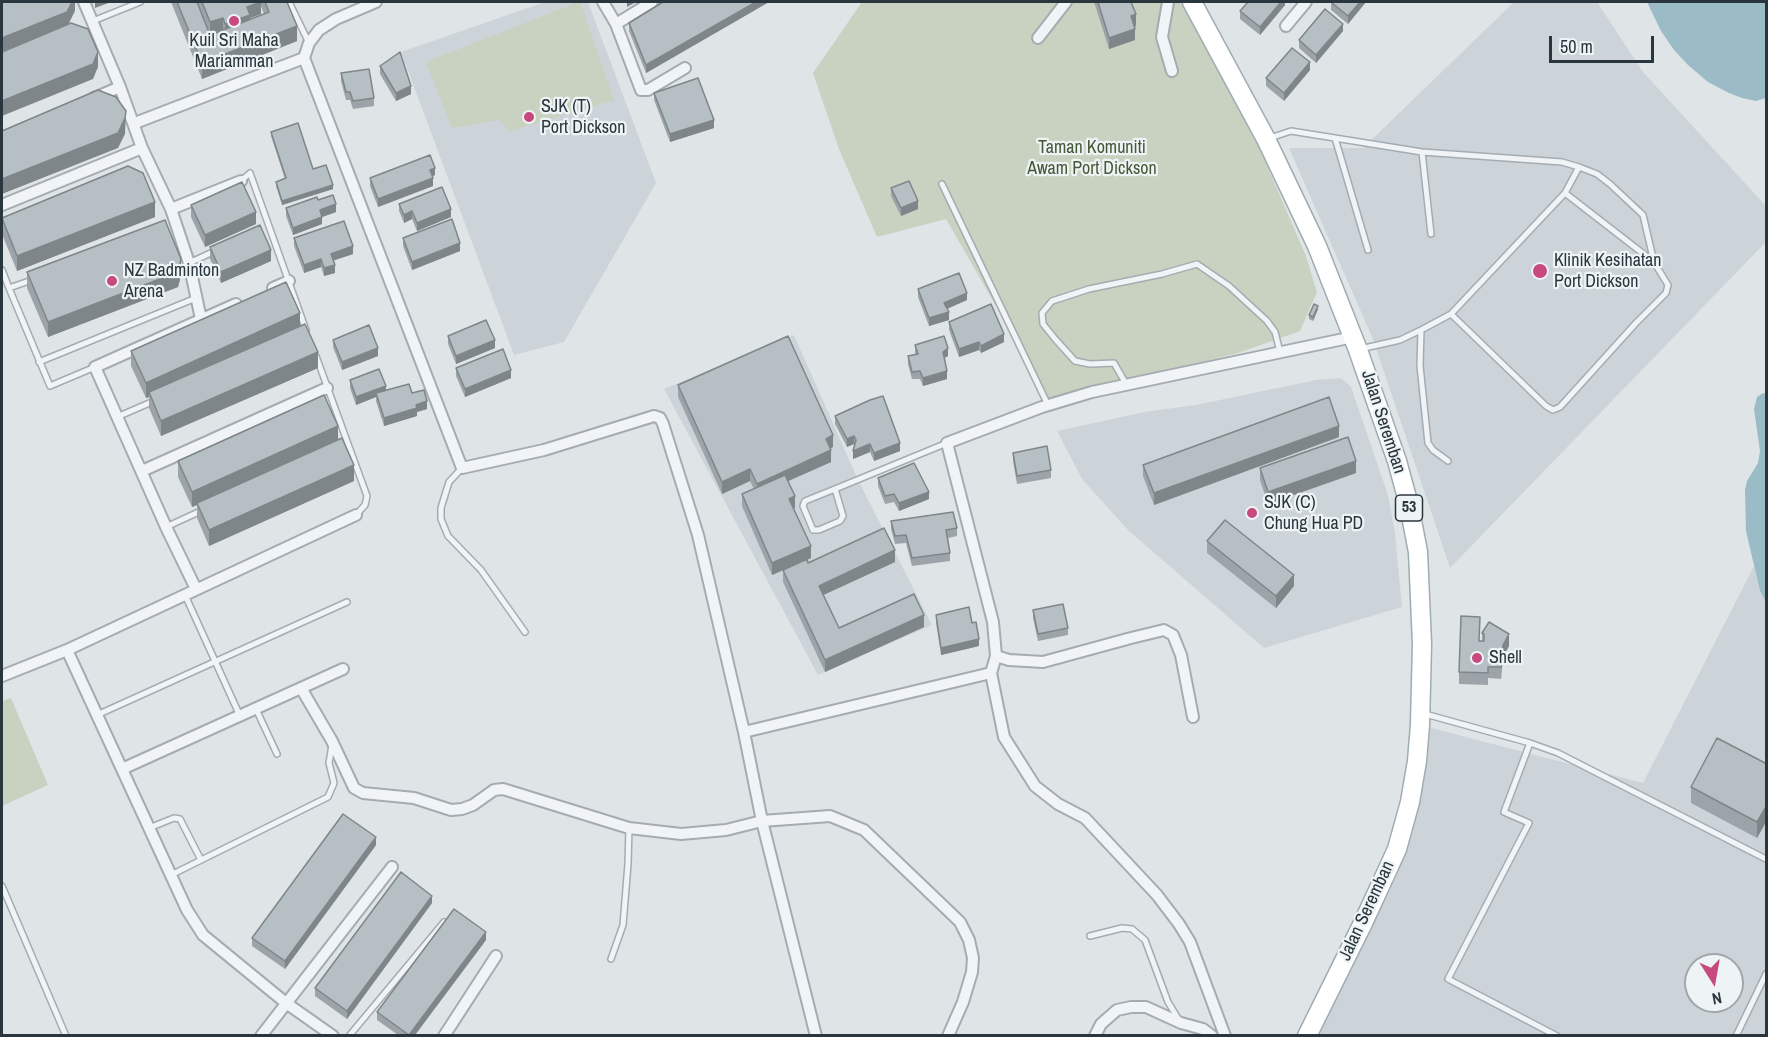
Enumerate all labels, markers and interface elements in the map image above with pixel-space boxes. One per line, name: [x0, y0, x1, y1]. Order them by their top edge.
marker: Kuil Sri Maha Mariamman: [227, 14, 241, 28]
scale bar: [1552, 24, 1657, 62]
place label: Kuil Sri Maha Mariamman: [189, 30, 279, 72]
text: 50 m: [1560, 34, 1593, 59]
place label: SJK (T) Port Dickson: [541, 96, 625, 138]
marker: SJK (T) Port Dickson: [522, 110, 536, 124]
park label: Taman Komuniti Awam Port Dickson: [1027, 137, 1157, 180]
place label: Klinik Kesihatan Port Dickson: [1554, 250, 1661, 292]
place label: NZ Badminton Arena: [124, 260, 219, 302]
marker: Klinik Kesihatan Port Dickson: [1531, 262, 1549, 280]
marker: NZ Badminton Arena: [105, 274, 119, 288]
street label: Jalan Seremban: [1356, 368, 1410, 476]
place label: SJK (C) Chung Hua PD: [1264, 492, 1363, 534]
road number: 53: [1396, 495, 1422, 521]
marker: SJK (C) Chung Hua PD: [1245, 506, 1259, 520]
place label: Shell: [1489, 647, 1522, 669]
marker: Shell: [1470, 651, 1484, 665]
street label: Jalan Seremban: [1335, 858, 1399, 964]
north arrow: [1684, 953, 1744, 1013]
text: N: [1710, 987, 1724, 1010]

